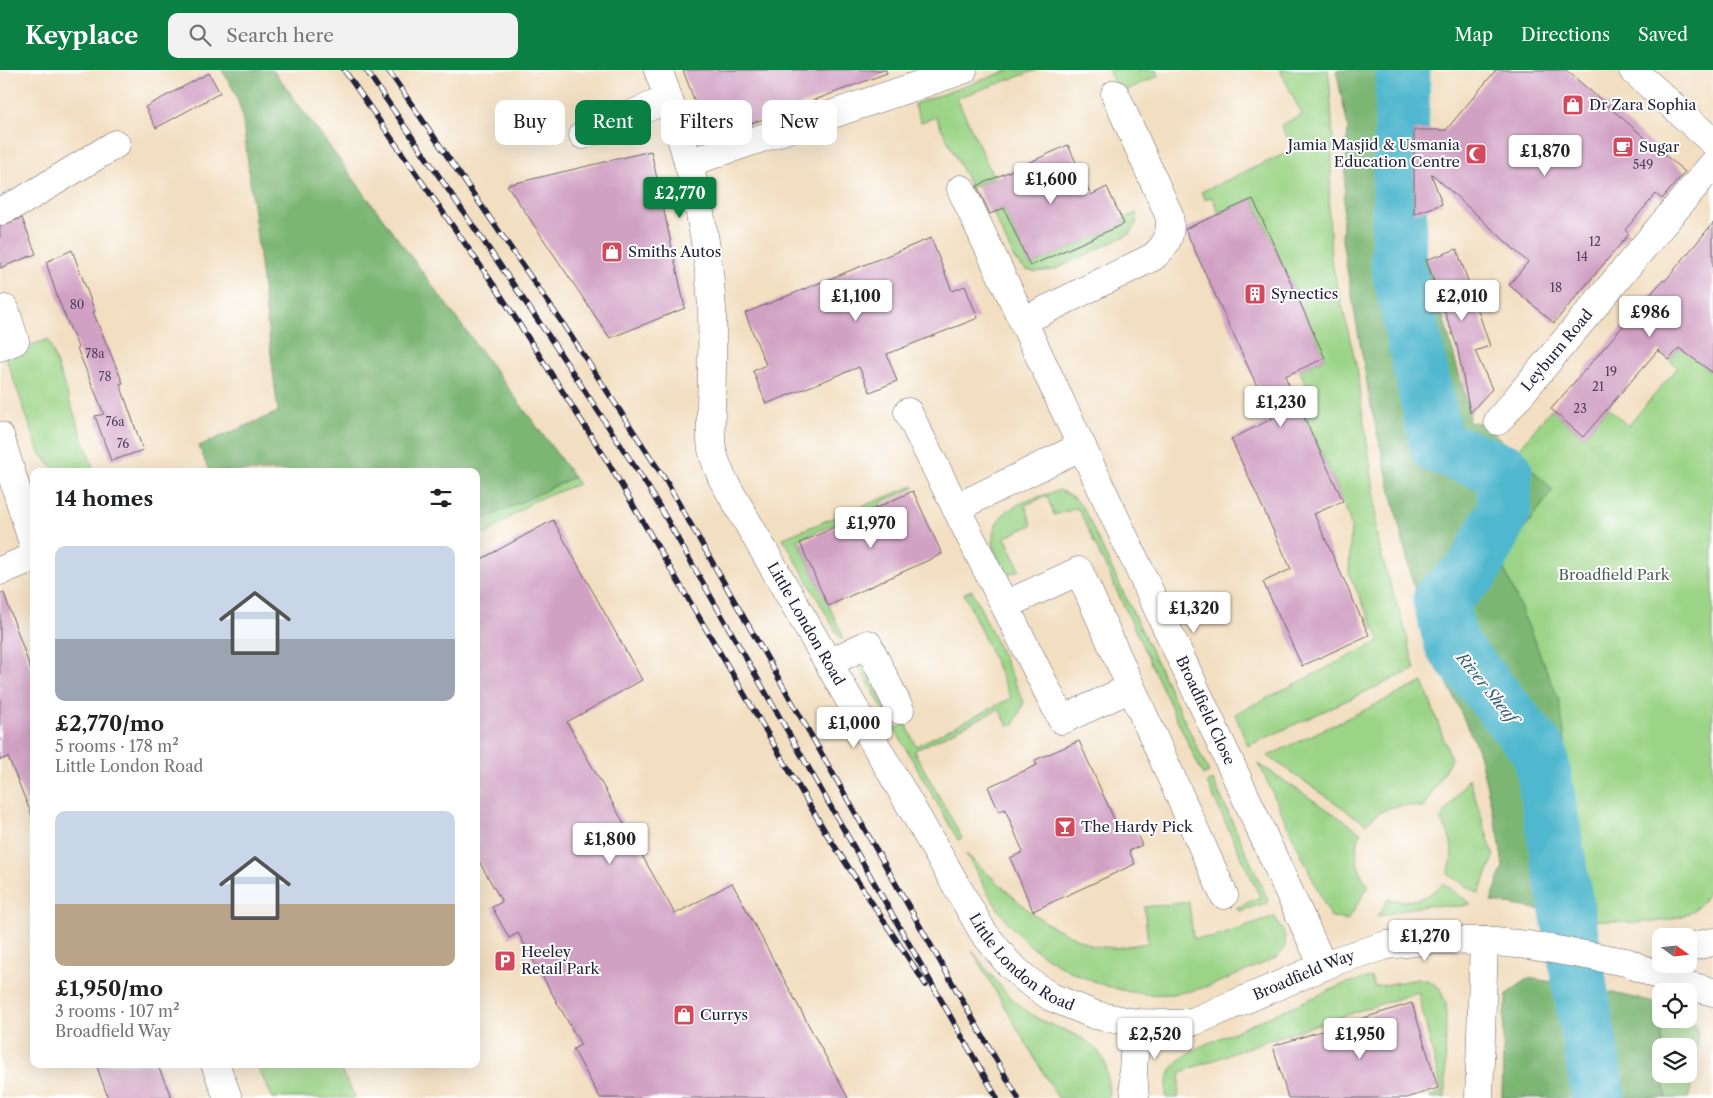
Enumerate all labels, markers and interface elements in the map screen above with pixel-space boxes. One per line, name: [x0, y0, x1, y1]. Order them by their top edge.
search box: [168, 13, 518, 58]
text: Keyplace: [25, 21, 138, 50]
icon: search: [186, 21, 214, 49]
text: Search here: [226, 24, 334, 47]
text: Map: [1454, 24, 1493, 46]
text: Directions: [1521, 24, 1610, 46]
text: Saved: [1638, 24, 1688, 46]
shop icon: Dr Zara Sophia: [1561, 93, 1585, 117]
place label: Dr Zara Sophia: [1589, 95, 1697, 114]
chip: Buy: [495, 100, 565, 145]
chip: Rent: [575, 100, 651, 145]
chip: Filters: [661, 100, 752, 145]
chip: New: [762, 100, 837, 145]
pin: £1,870: [1504, 134, 1586, 177]
place label: Jamia Masjid & Usmania Education Centre: [1286, 135, 1460, 171]
cafe icon: Sugar: [1611, 135, 1635, 159]
place label: Sugar: [1639, 137, 1680, 156]
text: £1,870: [1520, 141, 1570, 161]
mosque icon: Jamia Masjid & Usmania Education Centre: [1464, 142, 1488, 166]
house number: 549: [1633, 157, 1653, 172]
pin: £1,600: [1010, 162, 1092, 205]
text: £1,600: [1025, 169, 1077, 189]
pin: £2,770: [639, 176, 721, 219]
text: £2,770: [654, 183, 706, 203]
house number: 12: [1589, 234, 1601, 249]
shop icon: Smiths Autos: [600, 240, 624, 264]
place label: Smiths Autos: [628, 242, 721, 261]
house number: 14: [1576, 249, 1588, 264]
pin: £1,100: [815, 280, 897, 322]
pin: £2,010: [1421, 280, 1503, 322]
house number: 18: [1550, 280, 1562, 295]
building icon: Synectics: [1243, 282, 1267, 306]
place label: Synectics: [1271, 284, 1338, 303]
text: £1,100: [831, 286, 881, 306]
text: £2,010: [1436, 286, 1488, 306]
pin: £986: [1620, 296, 1680, 338]
house number: 80: [70, 297, 84, 312]
text: £986: [1630, 302, 1670, 322]
street label: Leyburn Road: [1517, 305, 1596, 395]
house number: 78a: [85, 346, 105, 361]
house number: 19: [1605, 364, 1617, 379]
house number: 78: [98, 369, 112, 384]
house number: 21: [1592, 379, 1604, 394]
pin: £1,230: [1240, 386, 1322, 428]
text: £1,230: [1255, 392, 1307, 412]
house number: 23: [1573, 401, 1587, 416]
house number: 76a: [105, 414, 125, 429]
house number: 76: [117, 436, 129, 451]
icon: filters: [427, 484, 455, 512]
text: 14 homes: [55, 486, 153, 511]
pin: £1,970: [830, 506, 912, 549]
text: £1,970: [846, 513, 896, 533]
street label: Little London Road: [763, 558, 849, 689]
park label: Broadfield Park: [1559, 565, 1671, 584]
icon: home: [210, 578, 300, 668]
pin: £1,320: [1153, 592, 1235, 634]
text: £1,320: [1168, 598, 1220, 618]
water label: River Sheaf: [1451, 646, 1525, 731]
street label: Broadfield Close: [1172, 653, 1240, 768]
pin: £1,000: [813, 706, 895, 749]
text: £2,770/mo: [55, 711, 164, 736]
text: £1,000: [828, 713, 880, 733]
text: 5 rooms · 178 m²: [55, 736, 179, 756]
text: Little London Road: [55, 756, 203, 776]
bar icon: The Hardy Pick: [1053, 815, 1077, 839]
place label: The Hardy Pick: [1081, 817, 1194, 836]
pin: £1,800: [569, 822, 651, 865]
text: £1,800: [584, 829, 636, 849]
icon: home: [210, 843, 300, 933]
street label: Little London Road: [965, 910, 1077, 1015]
pin: £1,270: [1384, 920, 1466, 962]
text: £1,270: [1400, 926, 1450, 946]
north arrow: [1652, 928, 1698, 972]
map controls: [1652, 928, 1697, 1083]
place label: Heeley Retail Park: [521, 942, 600, 978]
street label: Broadfield Way: [1250, 945, 1358, 1004]
parking icon: Heeley Retail Park: [493, 949, 517, 973]
text: £1,950/mo: [55, 976, 163, 1001]
button: locate: [1652, 983, 1697, 1028]
text: 3 rooms · 107 m²: [55, 1001, 180, 1021]
shop icon: Currys: [672, 1003, 696, 1027]
place label: Currys: [700, 1005, 748, 1024]
pin: £2,520: [1114, 1018, 1196, 1060]
pin: £1,950: [1319, 1018, 1401, 1060]
text: Broadfield Way: [55, 1021, 171, 1041]
text: £2,520: [1128, 1024, 1182, 1044]
text: £1,950: [1335, 1024, 1385, 1044]
button: layers: [1652, 1038, 1697, 1083]

